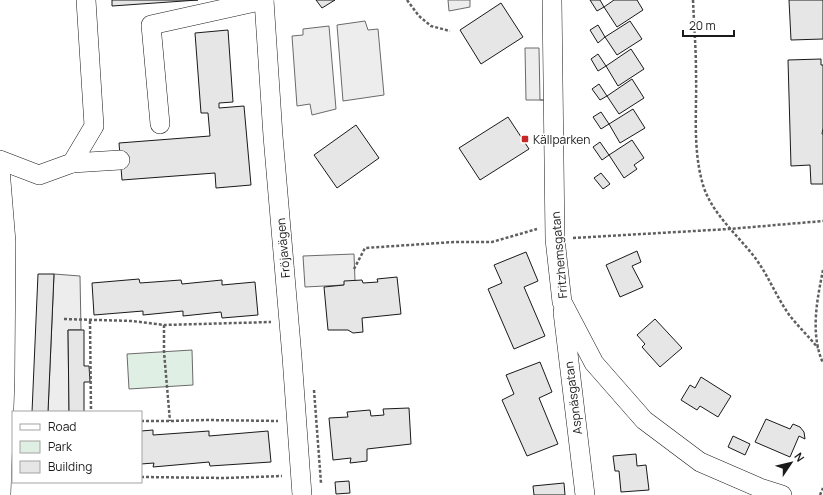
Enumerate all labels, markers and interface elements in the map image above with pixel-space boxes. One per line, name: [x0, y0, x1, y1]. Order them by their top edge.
scale bar: [683, 12, 734, 38]
text: 20 m: [689, 17, 716, 34]
place label: Källparken: [533, 131, 590, 148]
marker: Källparken: [520, 134, 530, 144]
street label: Fritzhemsgatan: [547, 211, 571, 299]
street label: Fröjavägen: [272, 217, 294, 279]
street label: Aspnäsgatan: [560, 360, 586, 436]
legend: [12, 411, 142, 483]
text: Road: [48, 418, 76, 435]
text: Park: [48, 438, 73, 455]
north arrow: [771, 443, 811, 483]
text: N: [791, 449, 808, 465]
text: Building: [48, 458, 92, 475]

